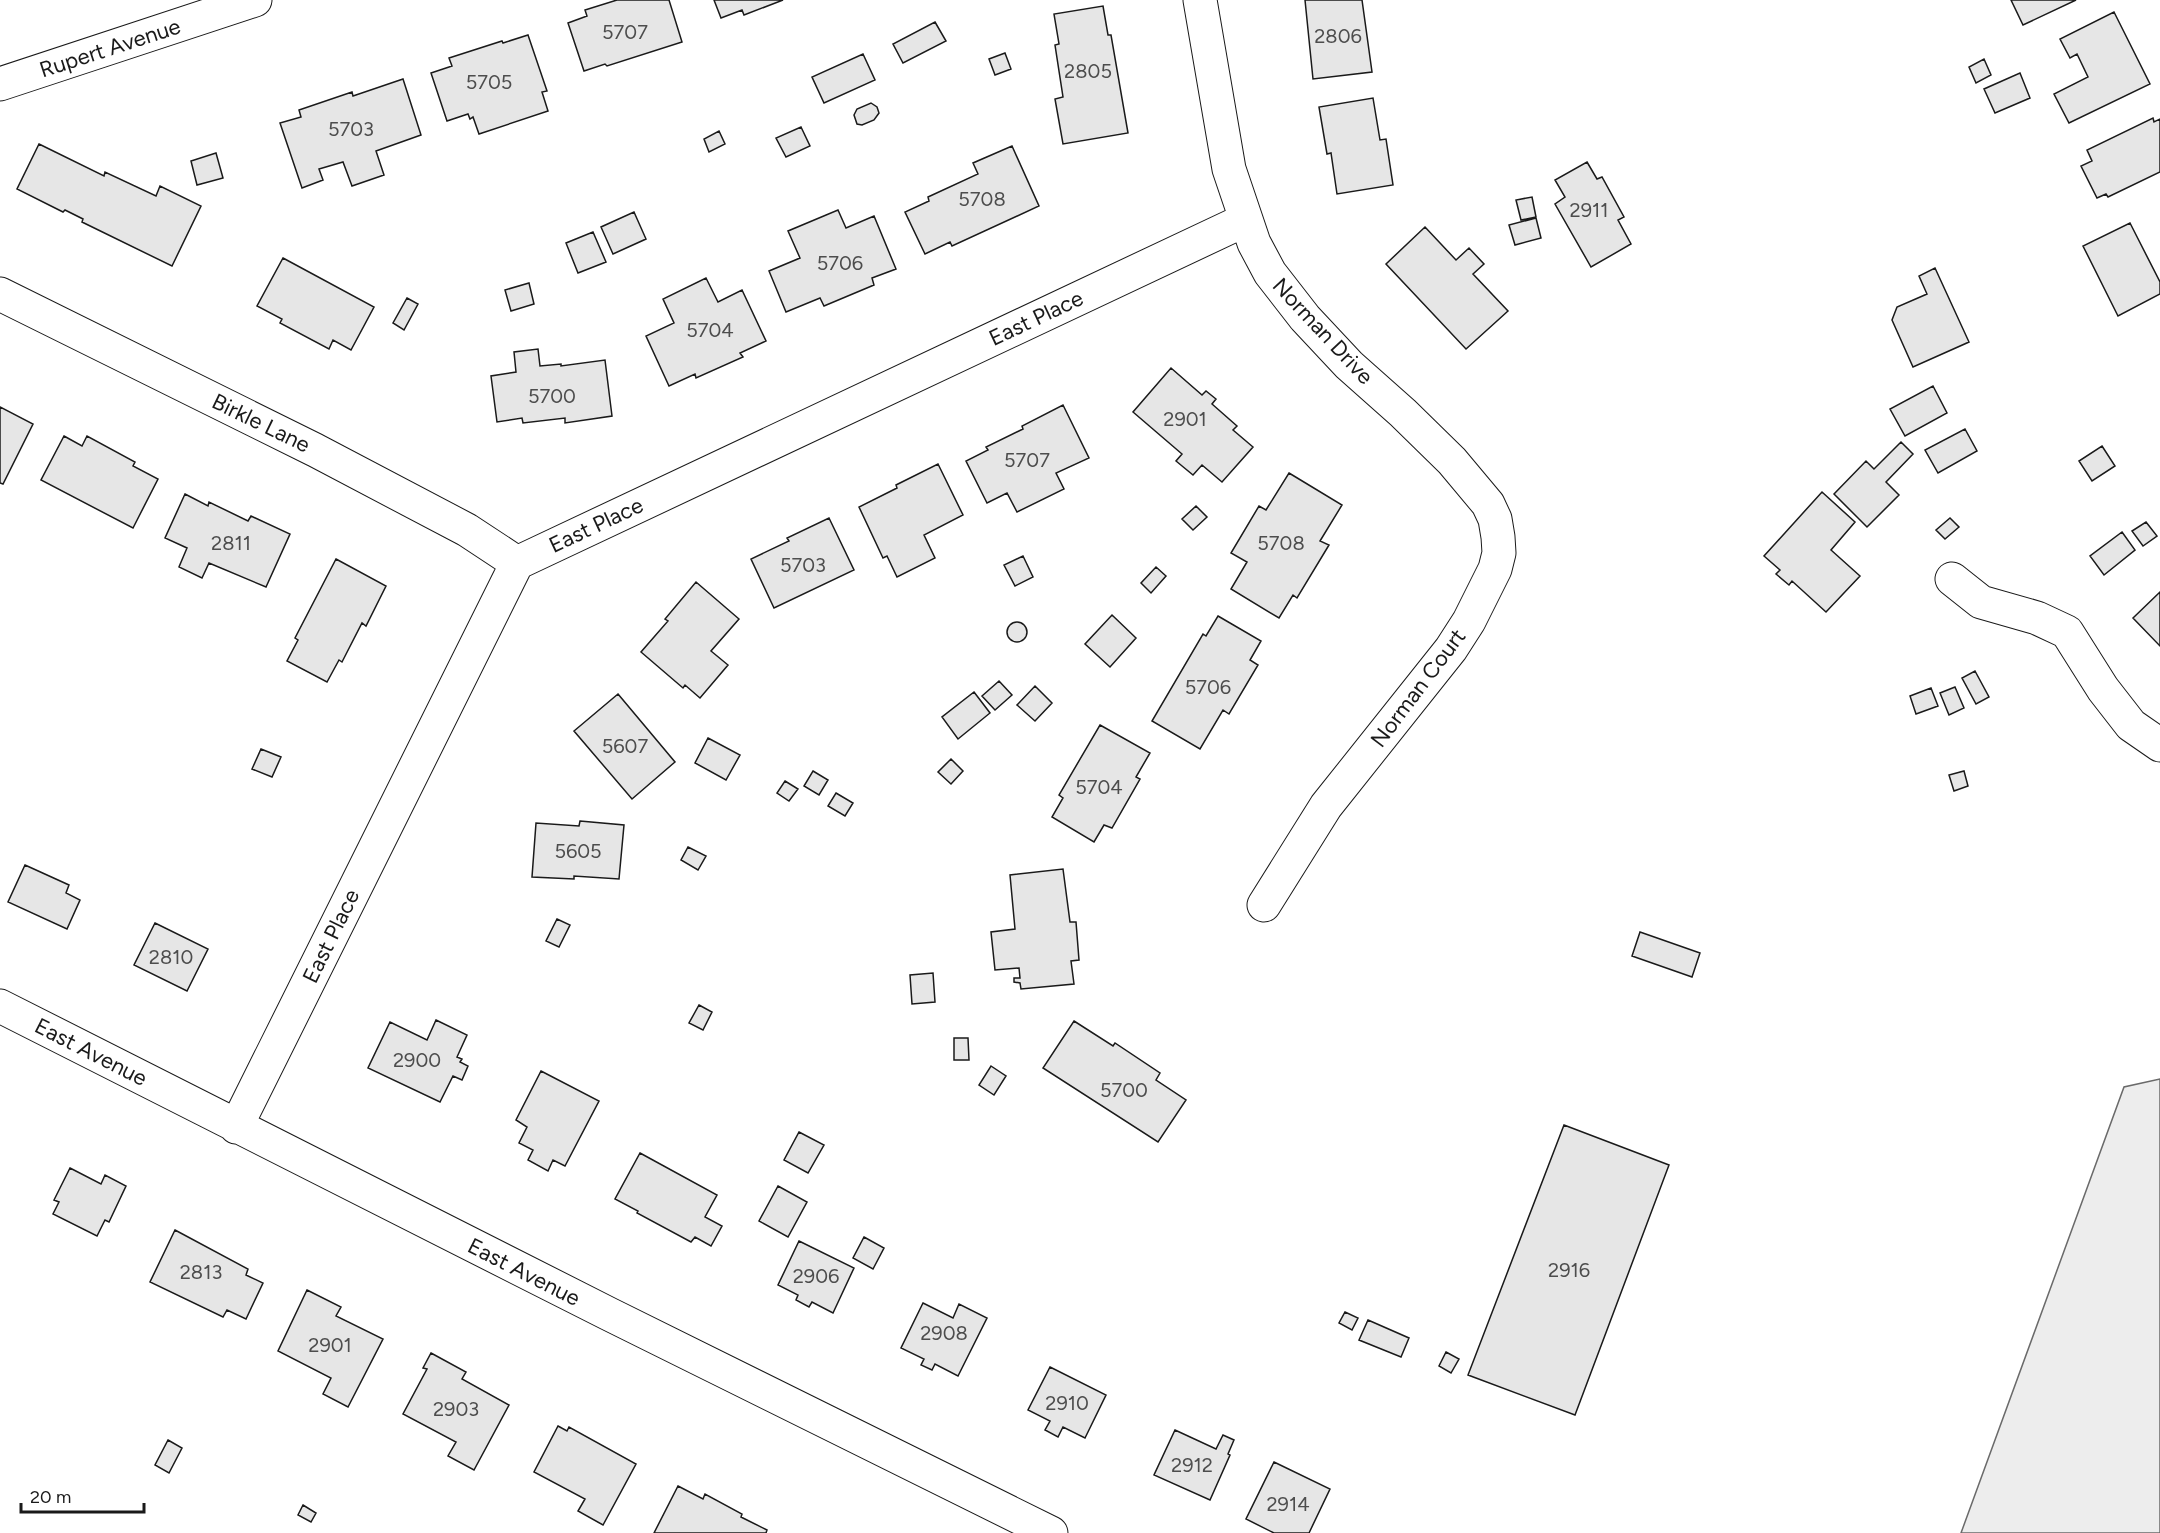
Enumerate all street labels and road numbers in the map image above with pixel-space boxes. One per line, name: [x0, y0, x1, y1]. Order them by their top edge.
street label: Rupert Avenue: [36, 13, 184, 83]
street label: Norman Drive: [1267, 272, 1379, 390]
street label: East Place: [985, 284, 1087, 352]
street label: Birkle Lane: [207, 388, 315, 458]
street label: East Place: [545, 491, 647, 559]
street label: Norman Court: [1365, 623, 1471, 753]
street label: East Place: [297, 885, 365, 987]
street label: East Avenue: [30, 1012, 152, 1092]
street label: East Avenue: [463, 1232, 585, 1312]

